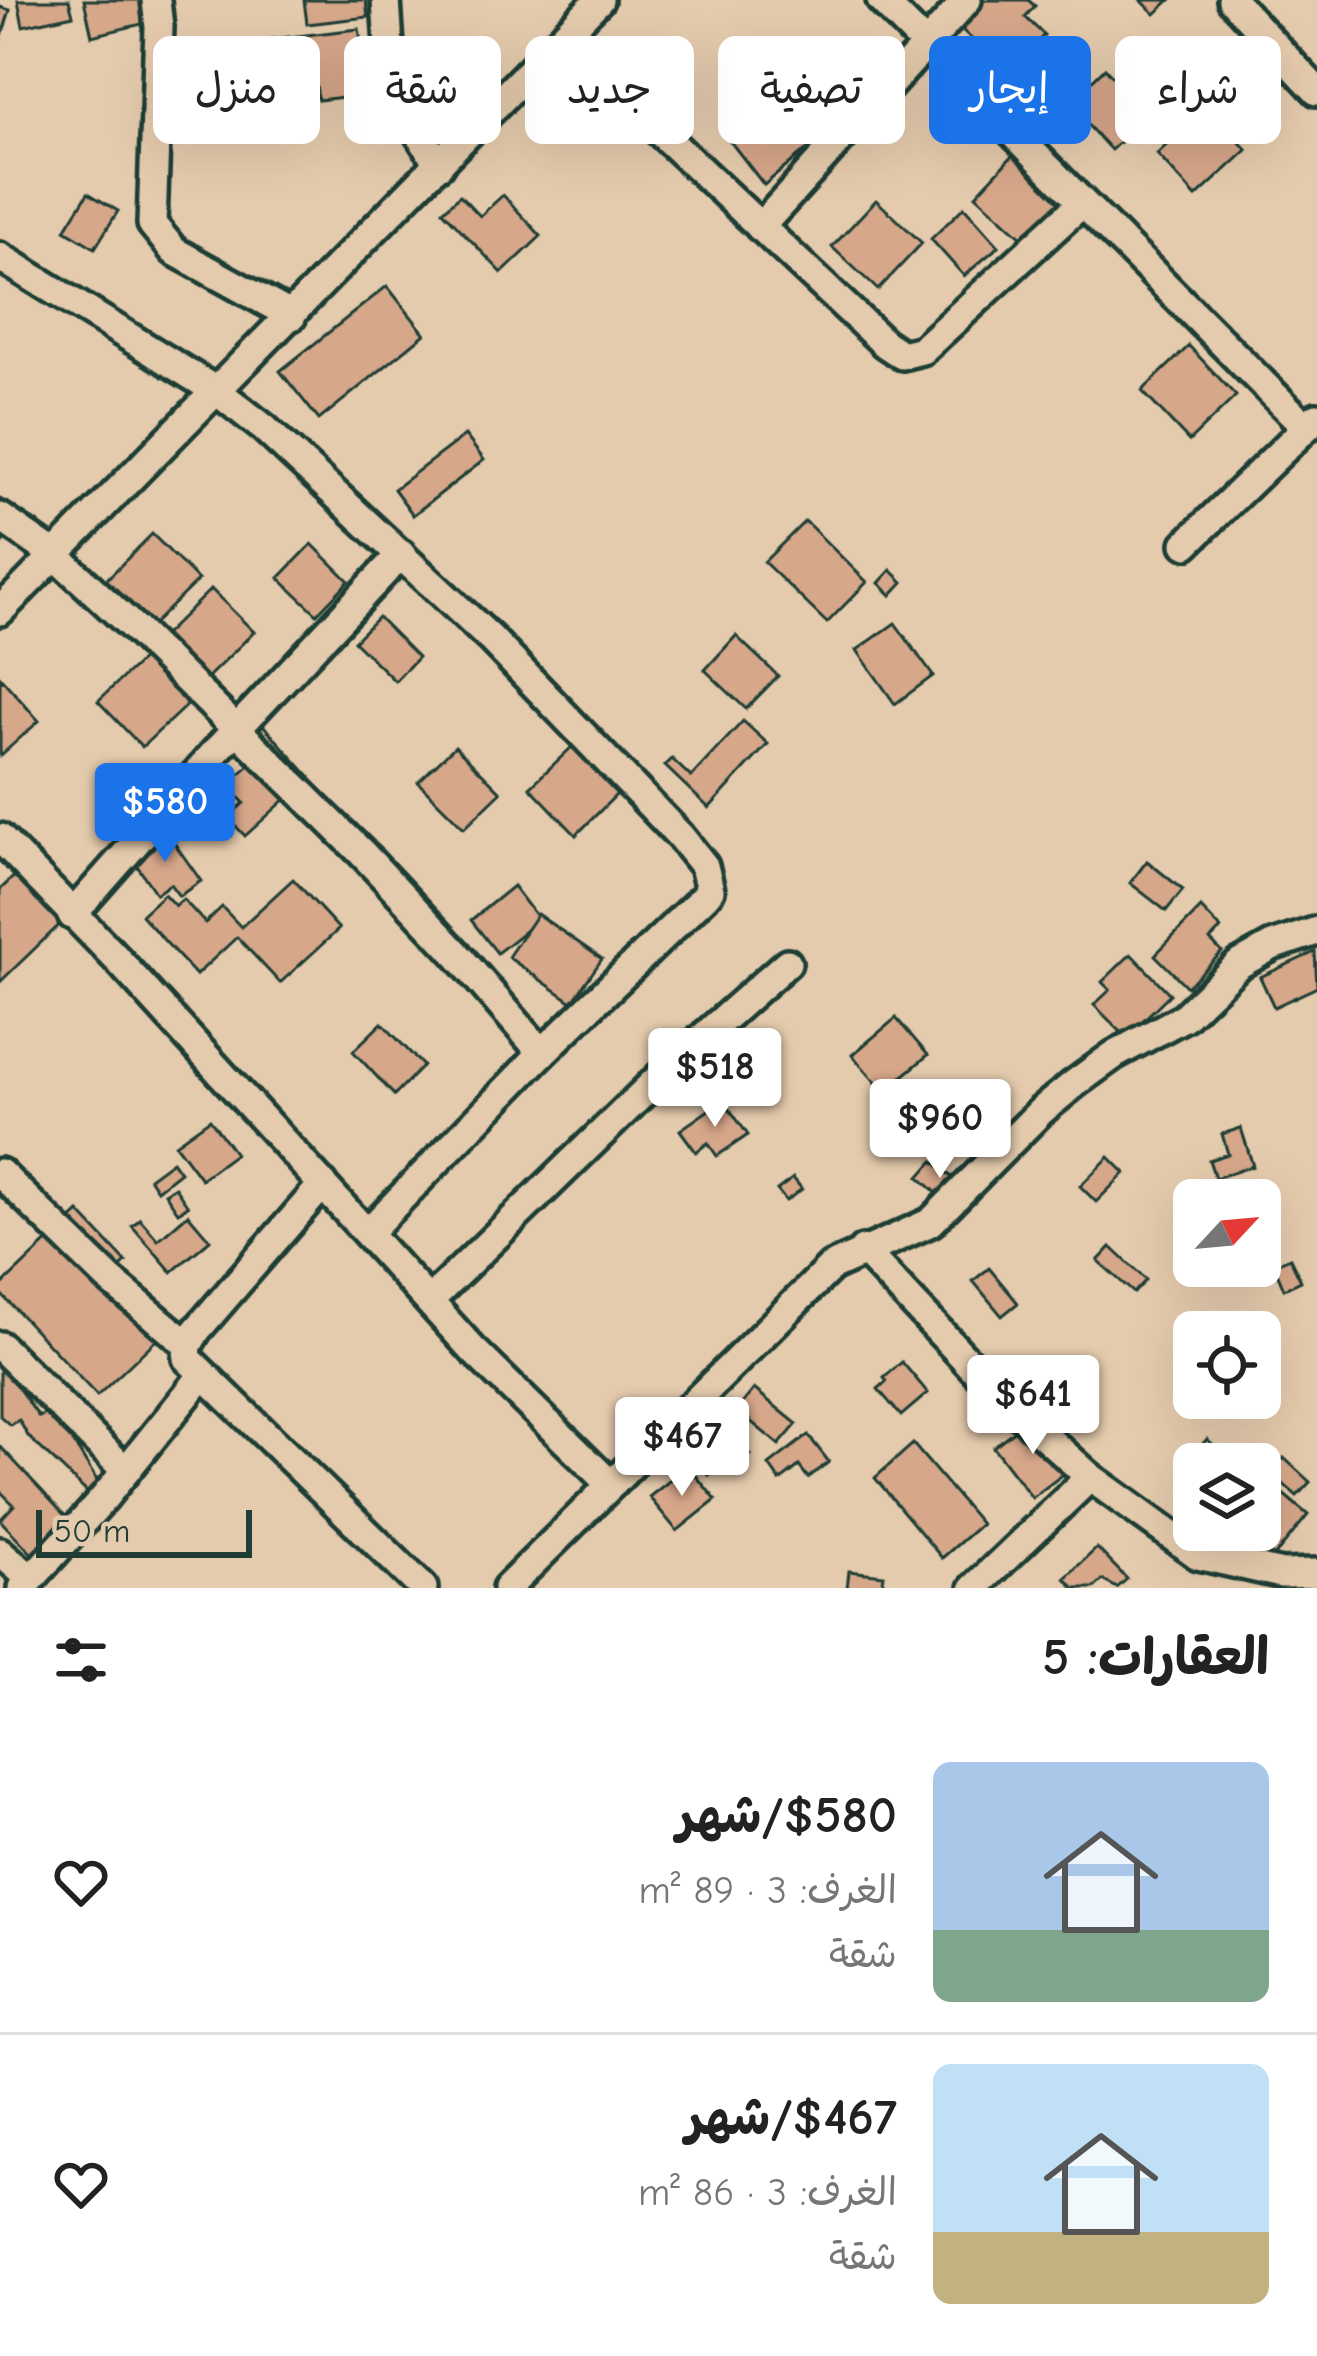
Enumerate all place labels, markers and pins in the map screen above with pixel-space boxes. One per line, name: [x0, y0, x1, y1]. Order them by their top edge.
pin: $580: [94, 763, 236, 865]
pin: $518: [644, 1028, 786, 1130]
pin: $960: [869, 1079, 1011, 1181]
pin: $641: [962, 1355, 1104, 1457]
pin: $467: [611, 1397, 753, 1499]

